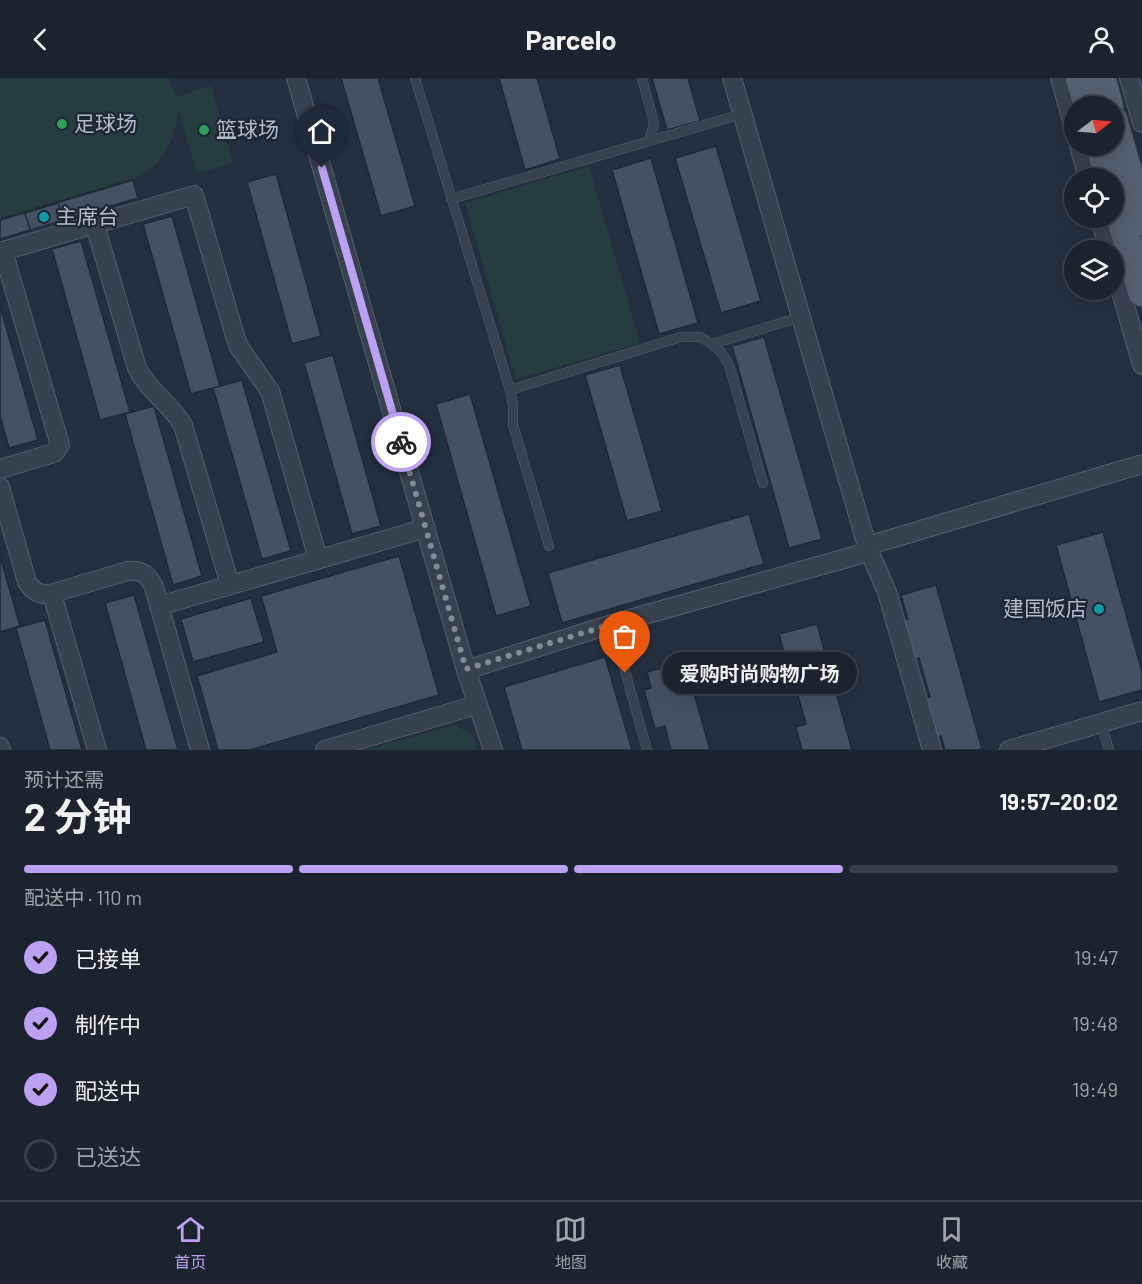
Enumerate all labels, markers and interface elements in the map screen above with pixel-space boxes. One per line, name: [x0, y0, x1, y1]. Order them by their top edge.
icon: back: [24, 23, 57, 56]
text: Parcelo: [526, 23, 616, 55]
icon: person: [1085, 23, 1118, 56]
north arrow: [1064, 96, 1124, 156]
map controls: [1064, 96, 1124, 300]
pin: [296, 106, 347, 168]
place label: 足球场: [74, 110, 137, 135]
icon: home: [305, 115, 338, 148]
place label: 篮球场: [216, 116, 279, 141]
marker: 足球场: [55, 117, 69, 131]
marker: 篮球场: [197, 123, 211, 137]
button: locate: [1064, 168, 1124, 228]
place label: 主席台: [56, 203, 119, 228]
marker: 主席台: [37, 210, 51, 224]
button: layers: [1064, 240, 1124, 300]
courier: [371, 412, 431, 472]
icon: bike: [385, 426, 418, 459]
place label: 建国饭店: [1003, 595, 1087, 620]
marker: 建国饭店: [1092, 602, 1106, 616]
pin: [599, 611, 650, 673]
icon: bag: [608, 620, 641, 653]
callout: 爱购时尚购物广场: [661, 652, 856, 694]
text: 爱购时尚购物广场: [680, 661, 840, 685]
text: 预计还需: [24, 767, 104, 791]
text: 19:57–20:02: [1000, 788, 1118, 814]
text: 2 分钟: [24, 792, 132, 839]
text: 配送中 · 110 m: [24, 885, 142, 909]
icon: check: [24, 941, 57, 974]
text: 已接单: [75, 945, 141, 971]
text: 19:47: [1074, 945, 1118, 969]
icon: check: [24, 1007, 57, 1040]
text: 制作中: [75, 1011, 141, 1037]
text: 19:48: [1072, 1011, 1118, 1035]
icon: check: [24, 1073, 57, 1106]
text: 配送中: [75, 1077, 141, 1103]
text: 19:49: [1072, 1077, 1118, 1101]
text: 已送达: [75, 1143, 141, 1169]
tab: 首页: [174, 1213, 207, 1273]
tab: 地图: [554, 1213, 587, 1273]
tab: 收藏: [935, 1213, 968, 1273]

